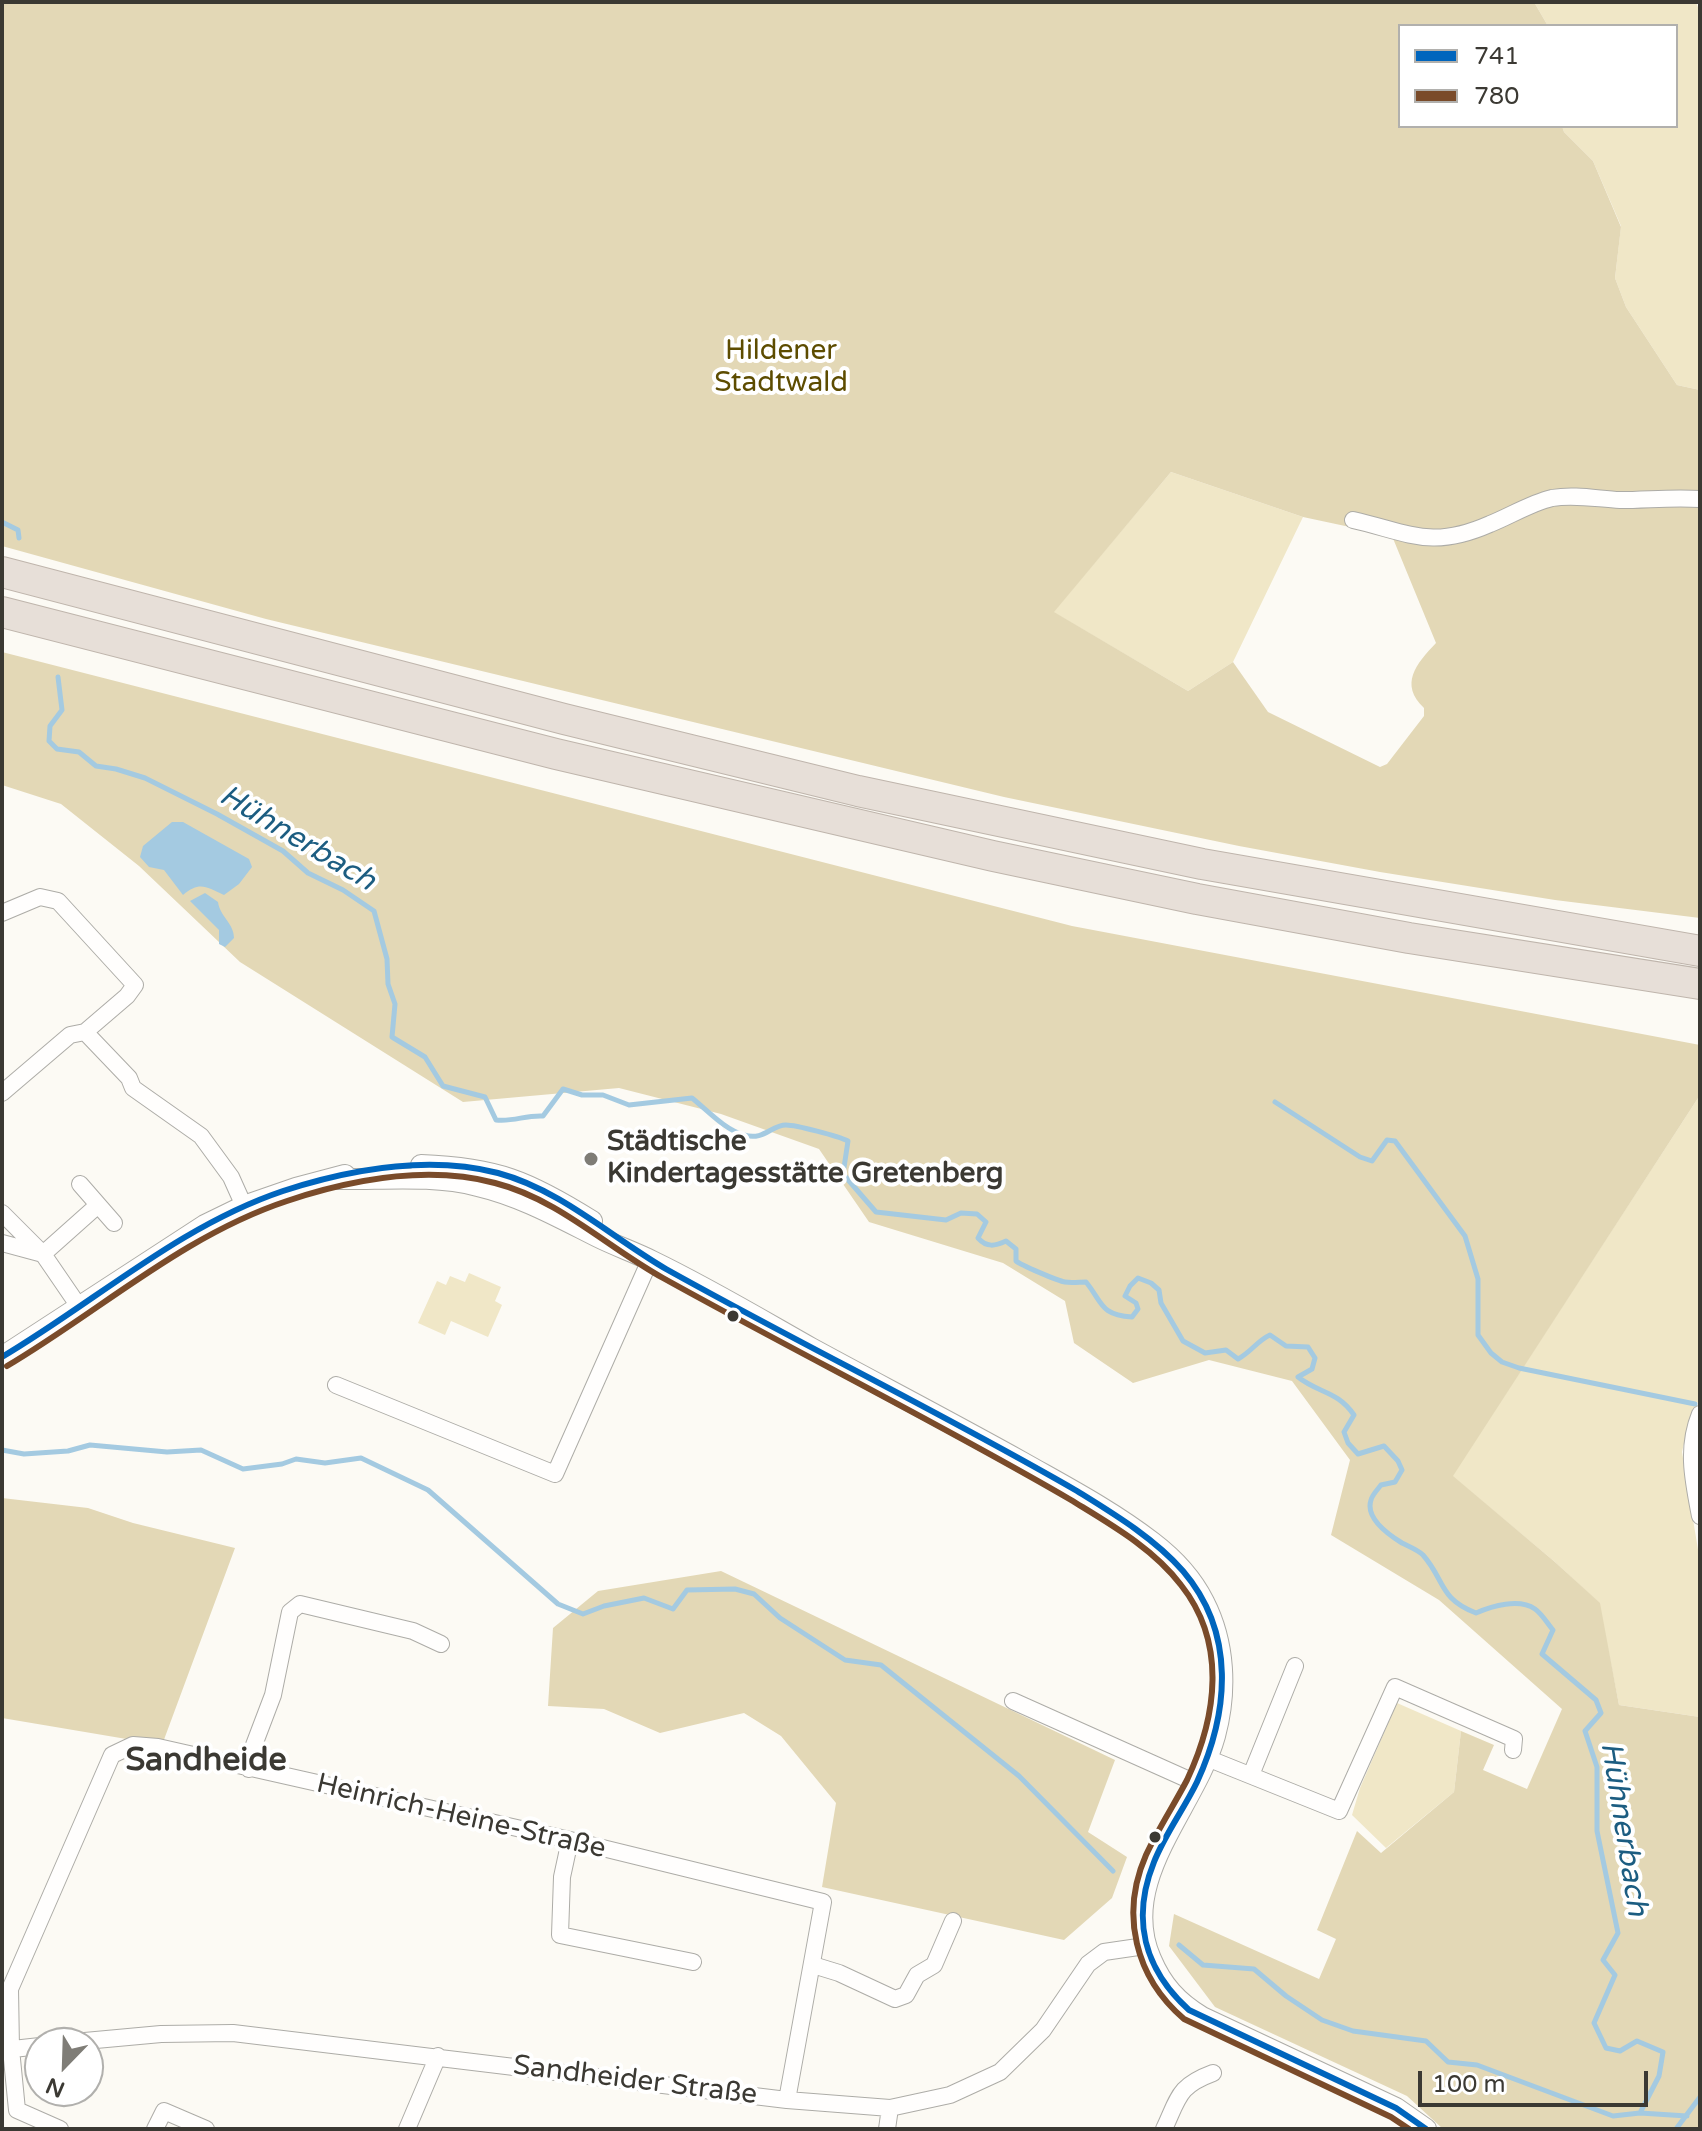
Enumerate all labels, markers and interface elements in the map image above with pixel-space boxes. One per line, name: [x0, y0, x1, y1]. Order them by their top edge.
legend: [1398, 24, 1678, 128]
text: 741: [1474, 42, 1519, 71]
text: 780: [1474, 82, 1519, 111]
park label: Hildener Stadtwald: [714, 335, 848, 401]
water label: Hühnerbach: [212, 778, 382, 900]
place label: Städtische Kindertagesstätte Gretenberg: [607, 1126, 1003, 1192]
marker: Städtische Kindertagesstätte Gretenberg: [582, 1150, 600, 1168]
unlabelled marker: [725, 1308, 741, 1324]
water label: Hühnerbach: [1591, 1739, 1655, 1919]
district label: Sandheide: [125, 1743, 287, 1781]
street label: Heinrich-Heine-Straße: [313, 1767, 609, 1867]
unlabelled marker: [1147, 1829, 1163, 1845]
north arrow: [24, 2027, 104, 2107]
street label: Sandheider Straße: [511, 2049, 759, 2113]
scale bar: [1422, 2055, 1652, 2105]
text: 100 m: [1432, 2070, 1506, 2099]
text: N: [42, 2072, 69, 2103]

